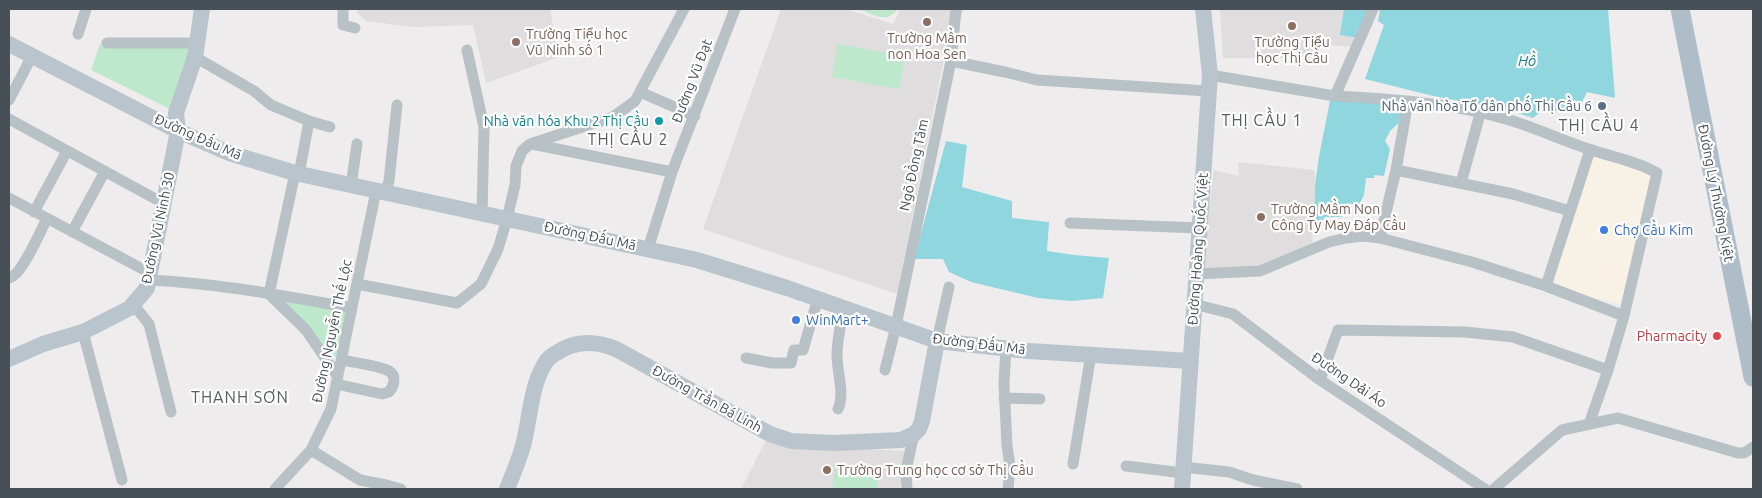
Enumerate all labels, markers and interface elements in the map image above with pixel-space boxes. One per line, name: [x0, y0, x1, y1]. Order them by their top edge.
marker: Trường Mầm non Hoa Sen: [921, 16, 933, 28]
marker: Trường Tiểu học Thị Cầu: [1286, 20, 1298, 32]
place label: Trường Tiểu học Vũ Ninh số 1: [526, 26, 628, 58]
place label: Trường Mầm non Hoa Sen: [887, 30, 967, 62]
place label: Trường Tiểu học Thị Cầu: [1254, 34, 1330, 66]
marker: Trường Tiểu học Vũ Ninh số 1: [510, 36, 522, 48]
street label: Đường Vũ Đạt: [668, 37, 716, 125]
water label: Hồ: [1518, 52, 1536, 70]
place label: Nhà văn hòa Tổ dân phố Thị Cầu 6: [1382, 98, 1592, 114]
marker: Nhà văn hòa Tổ dân phố Thị Cầu 6: [1596, 100, 1608, 112]
street label: Đường Đấu Mã: [152, 110, 244, 164]
district label: THỊ CẦU 1: [1220, 111, 1304, 131]
place label: Nhà văn hóa Khu 2 Thị Cầu: [484, 113, 649, 129]
marker: Nhà văn hóa Khu 2 Thị Cầu: [653, 115, 665, 127]
district label: THỊ CẦU 4: [1557, 116, 1641, 136]
street label: Ngõ Đồng Tâm: [896, 118, 932, 212]
street label: Đường Lý Thường Kiệt: [1694, 123, 1738, 263]
district label: THỊ CẦU 2: [586, 130, 670, 150]
street label: Đường Vũ Ninh 30: [138, 170, 178, 286]
street label: Đường Hoàng Quốc Việt: [1184, 172, 1212, 326]
place label: Trường Mầm Non Công Ty May Đáp Cầu: [1271, 201, 1406, 233]
marker: Trường Mầm Non Công Ty May Đáp Cầu: [1255, 211, 1267, 223]
street label: Đường Đấu Mã: [542, 218, 638, 254]
place label: Chợ Cầu Kim: [1614, 222, 1693, 238]
marker: Chợ Cầu Kim: [1598, 224, 1610, 236]
street label: Đường Nguyễn Thế Lộc: [309, 258, 355, 404]
place label: WinMart+: [806, 312, 869, 328]
marker: WinMart+: [790, 314, 802, 326]
place label: Pharmacity: [1637, 328, 1707, 344]
street label: Đường Đấu Mã: [931, 330, 1027, 358]
marker: Pharmacity: [1711, 330, 1723, 342]
street label: Đường Dải Áo: [1308, 349, 1390, 411]
street label: Đường Trần Bá Linh: [649, 362, 765, 436]
district label: THANH SƠN: [190, 388, 290, 408]
place label: Trường Trung học cơ sở Thị Cầu: [837, 462, 1034, 478]
marker: Trường Trung học cơ sở Thị Cầu: [821, 464, 833, 476]

